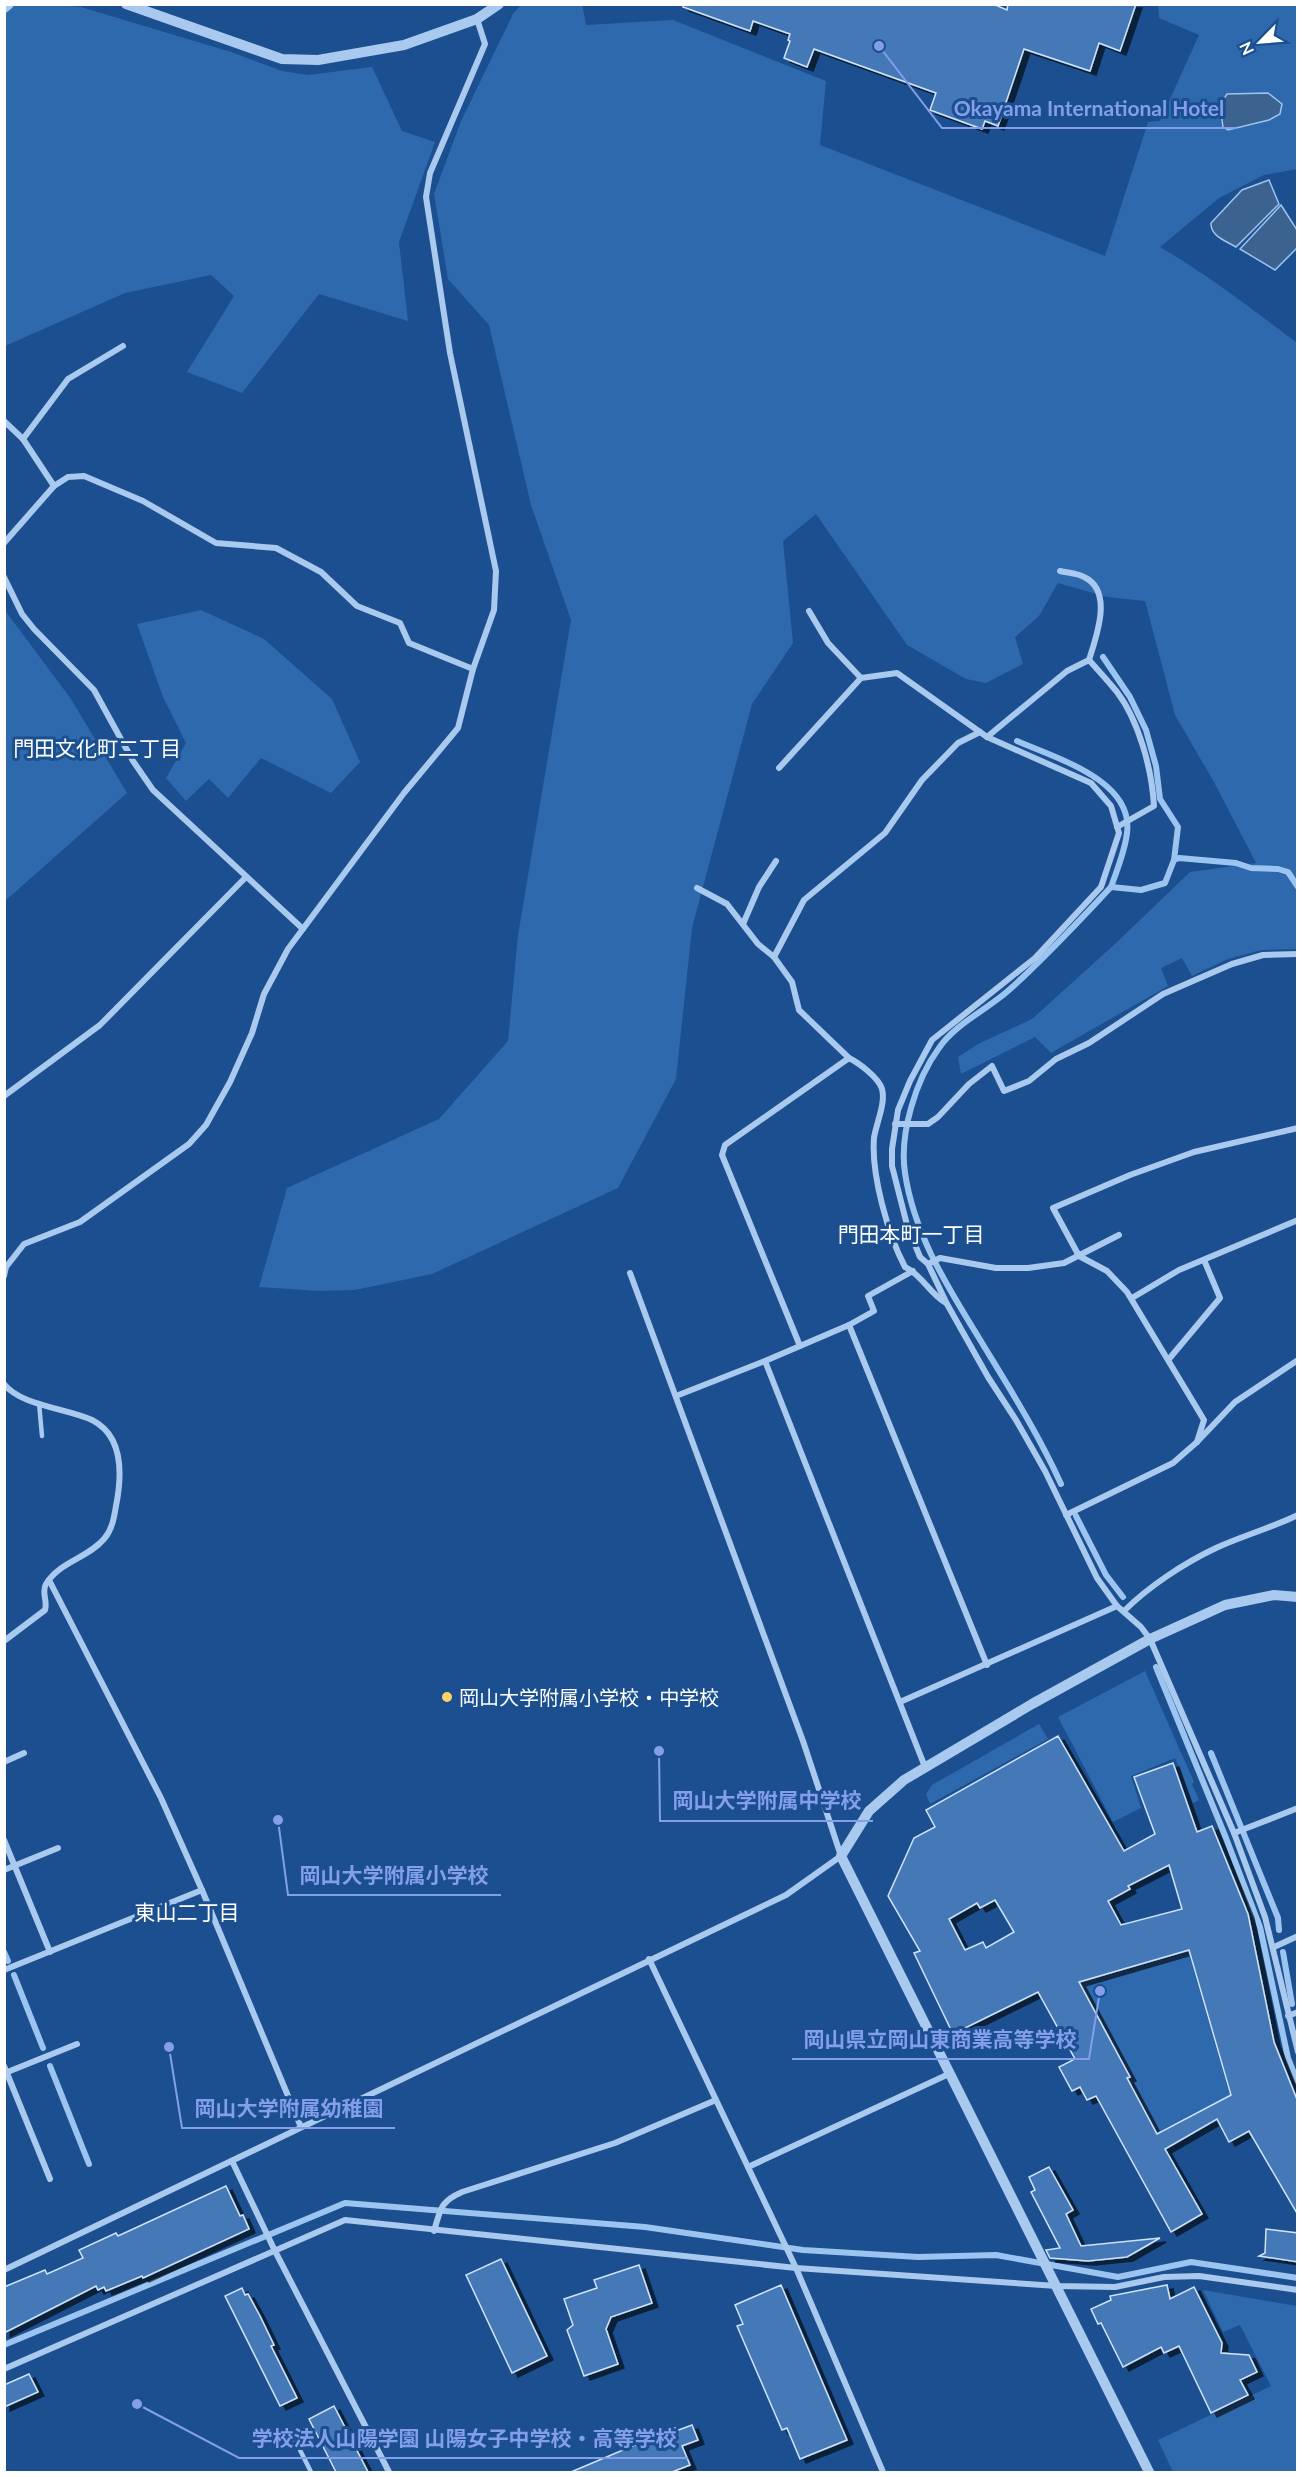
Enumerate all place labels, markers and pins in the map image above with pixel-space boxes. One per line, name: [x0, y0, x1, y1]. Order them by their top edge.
callout: Okayama International Hotel: [942, 89, 1236, 128]
place label: 岡山大学附属小学校・中学校: [459, 1685, 719, 1709]
marker: 岡山大学附属小学校・中学校: [440, 1690, 454, 1704]
callout: 岡山大学附属中学校: [660, 1782, 873, 1821]
callout: 岡山大学附属小学校: [288, 1856, 501, 1895]
callout: 岡山県立岡山東商業高等学校: [792, 2020, 1089, 2059]
callout: 岡山大学附属幼稚園: [182, 2089, 395, 2128]
callout: 学校法人山陽学園 山陽女子中学校・高等学校: [239, 2419, 688, 2458]

